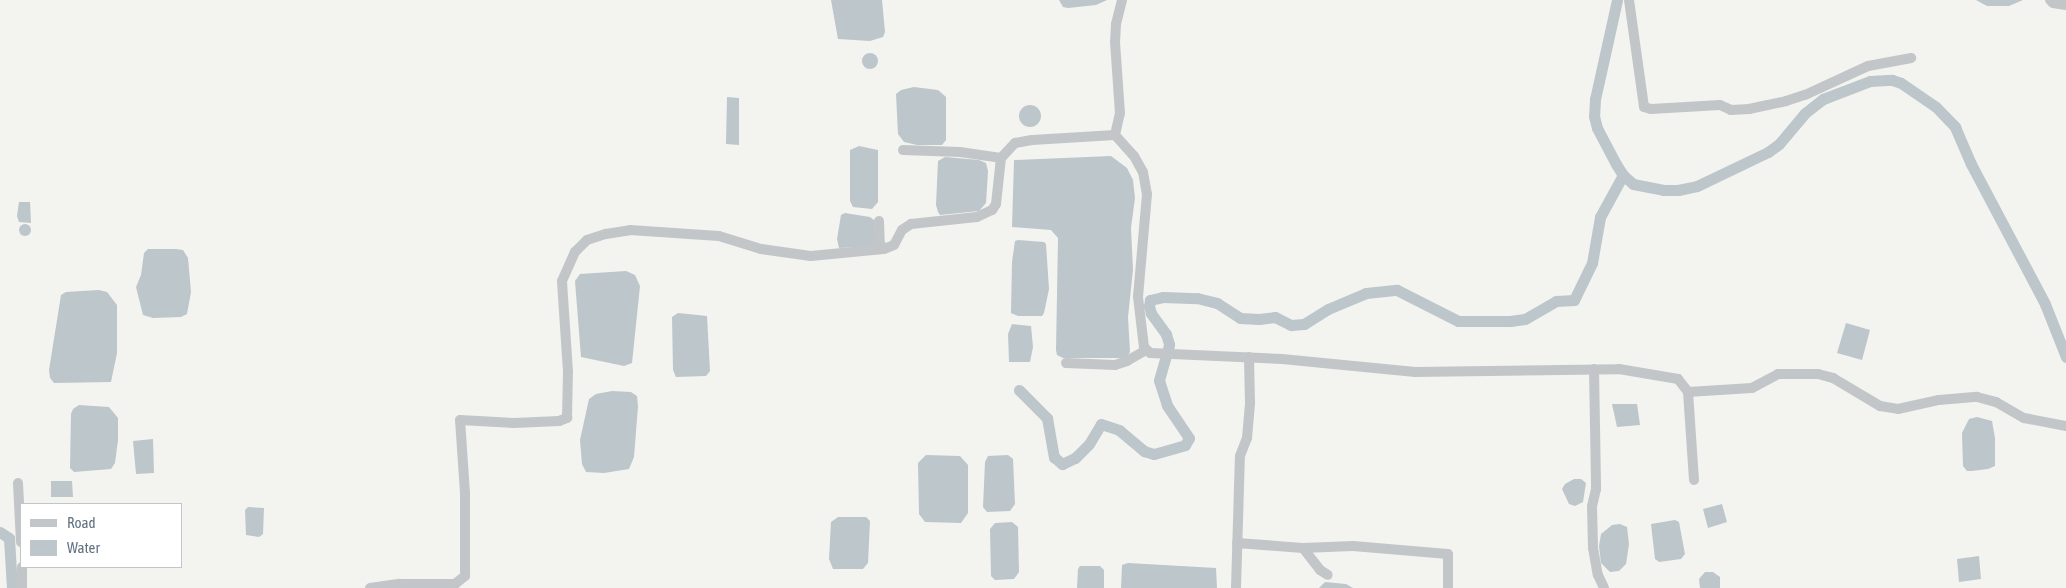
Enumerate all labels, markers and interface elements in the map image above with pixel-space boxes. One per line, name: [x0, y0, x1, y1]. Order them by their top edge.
legend: [20, 503, 182, 568]
text: Road: [67, 514, 96, 531]
text: Water: [67, 539, 100, 556]

